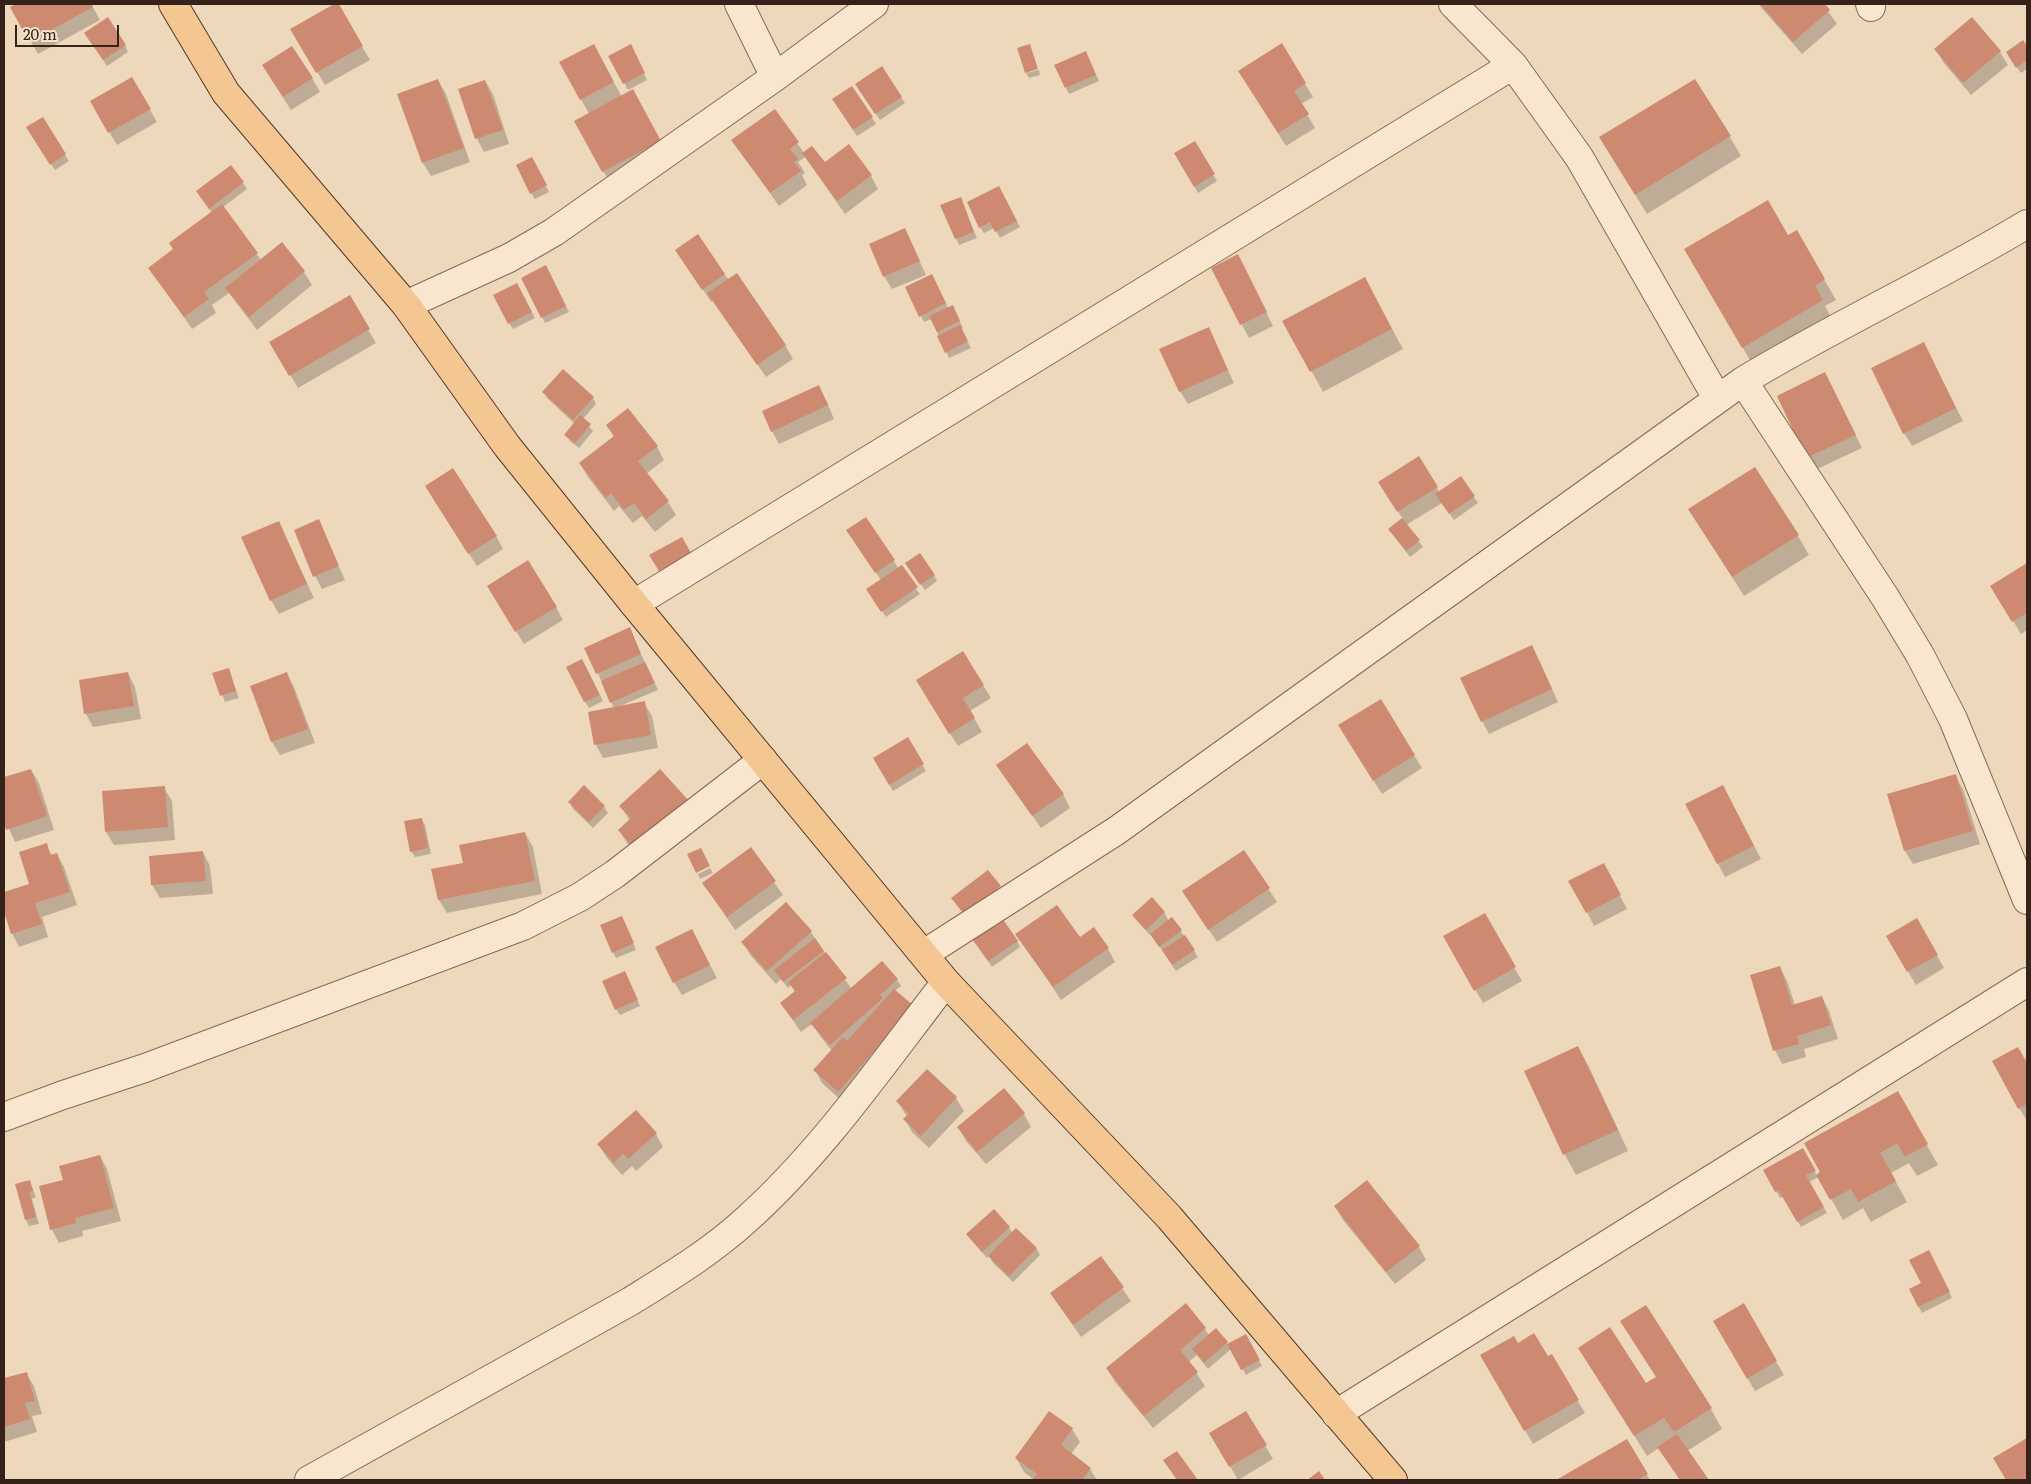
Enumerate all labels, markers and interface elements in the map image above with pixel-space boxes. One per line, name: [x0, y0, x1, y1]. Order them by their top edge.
scale bar: [18, 15, 121, 47]
text: 20 m: [23, 22, 57, 45]

